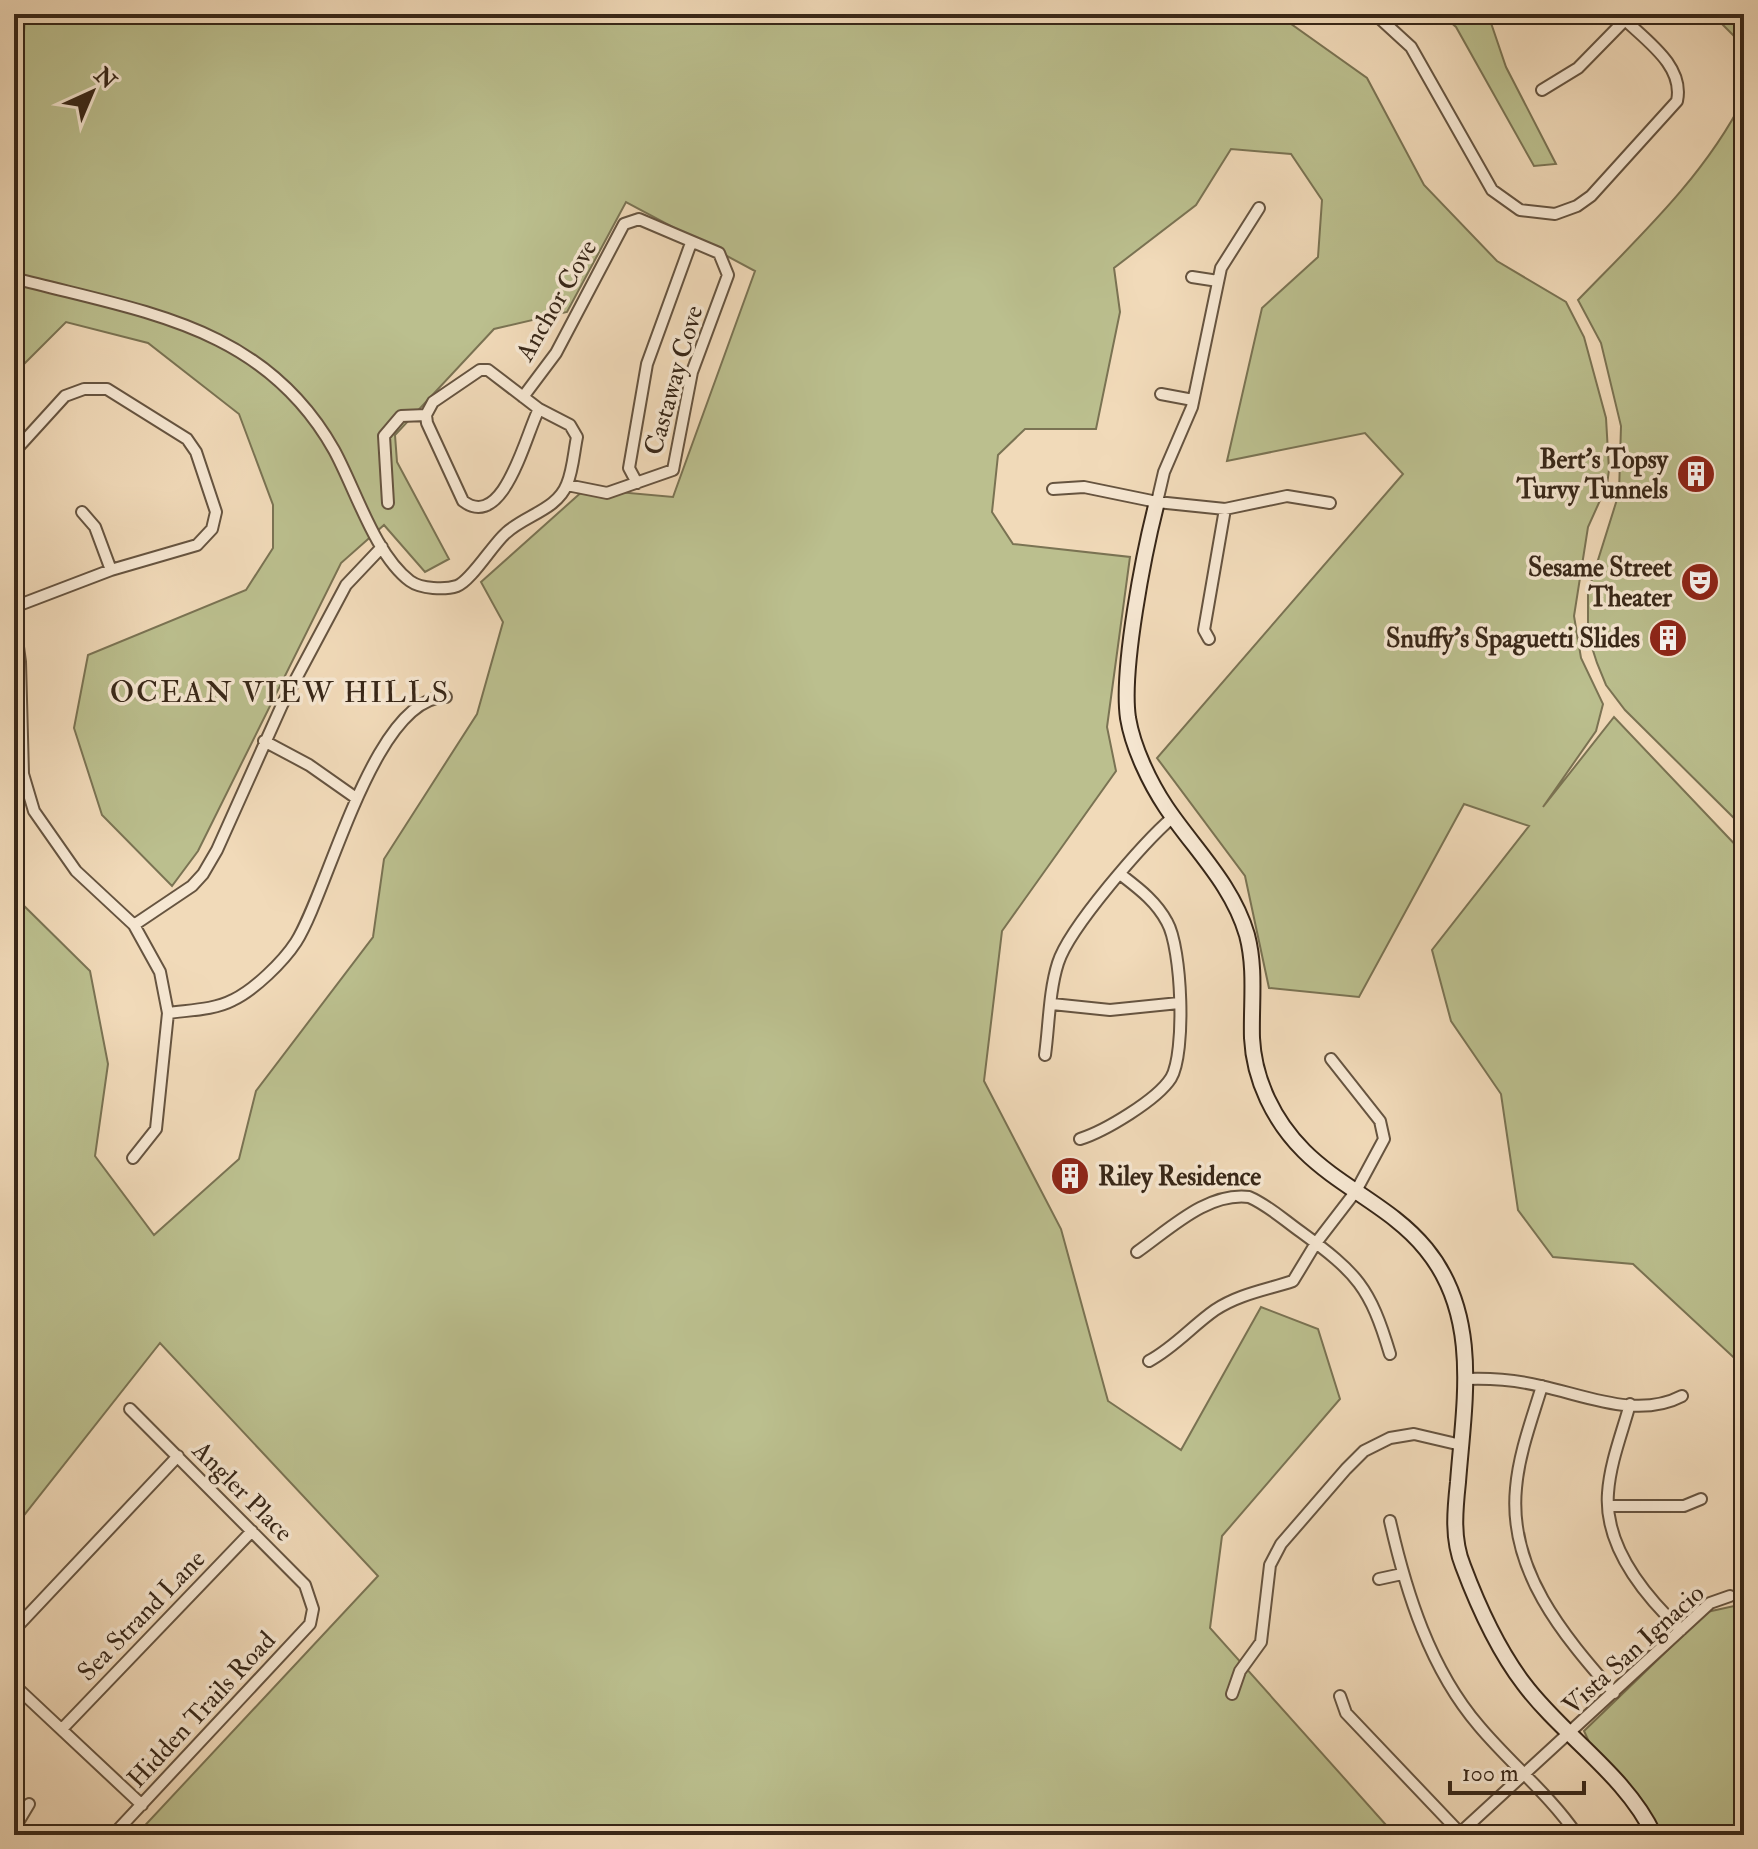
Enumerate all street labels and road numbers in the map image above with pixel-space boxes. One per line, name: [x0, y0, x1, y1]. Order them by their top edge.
street label: Anchor Cove: [509, 234, 604, 368]
street label: Castaway Cove: [637, 302, 711, 459]
street label: Angler Place: [185, 1434, 299, 1549]
street label: Sea Strand Lane: [71, 1543, 212, 1688]
street label: Vista San Ignacio: [1556, 1578, 1711, 1722]
street label: Hidden Trails Road: [121, 1625, 283, 1795]

